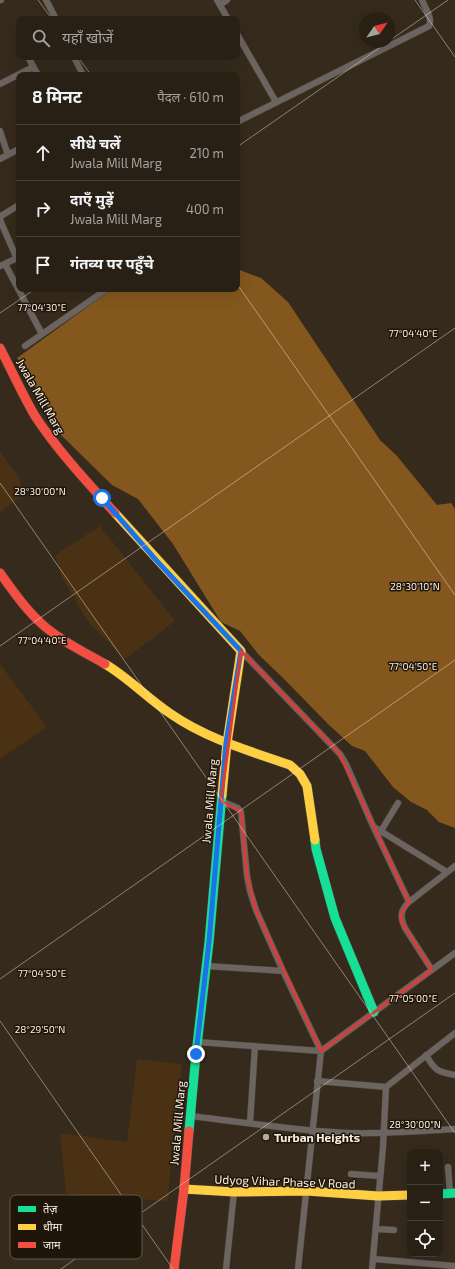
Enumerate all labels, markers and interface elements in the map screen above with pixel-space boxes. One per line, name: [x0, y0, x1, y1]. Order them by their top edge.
north arrow: [359, 12, 395, 48]
search box: [16, 16, 240, 60]
icon: search: [30, 27, 52, 49]
text: यहाँ खोजें: [62, 28, 113, 46]
text: 8 मिनट: [32, 86, 82, 106]
text: पैदल · 610 m: [157, 89, 224, 105]
text: सीधे चलें: [70, 134, 121, 152]
icon: ahead: [32, 142, 54, 164]
text: 210 m: [189, 145, 224, 161]
text: Jwala Mill Marg: [70, 155, 162, 171]
text: दाएँ मुड़ें: [70, 190, 114, 208]
icon: right: [32, 198, 54, 220]
text: 400 m: [186, 201, 224, 217]
text: Jwala Mill Marg: [70, 211, 162, 227]
icon: arrive: [32, 254, 54, 276]
text: गंतव्य पर पहुँचे: [70, 254, 154, 272]
text: 77°04'30"E: [18, 301, 67, 313]
text: 77°04'40"E: [388, 327, 438, 339]
street label: Jwala Mill Marg: [14, 356, 68, 437]
text: 28°30'00"N: [14, 485, 66, 497]
route start: [93, 489, 111, 507]
text: 28°30'10"N: [390, 580, 440, 592]
text: 77°04'40"E: [17, 634, 67, 646]
text: 77°04'50"E: [389, 660, 438, 672]
street label: Jwala Mill Marg: [198, 758, 220, 844]
text: 77°04'50"E: [18, 967, 67, 979]
text: 77°05'00"E: [389, 992, 438, 1004]
text: 28°29'50"N: [15, 1023, 65, 1035]
route end: [187, 1045, 205, 1063]
street label: Jwala Mill Marg: [166, 1080, 188, 1166]
text: 28°30'00"N: [389, 1118, 441, 1130]
place label: Turban Heights: [274, 1130, 360, 1144]
marker: Turban Heights: [261, 1132, 271, 1142]
map controls: [407, 1149, 443, 1257]
button: +: [407, 1149, 443, 1185]
street label: Udyog Vihar Phase V Road: [214, 1172, 356, 1190]
button: −: [407, 1185, 443, 1221]
legend: [10, 1195, 142, 1259]
text: तेज़: [43, 1202, 58, 1215]
text: धीमा: [43, 1220, 62, 1233]
button: locate: [407, 1221, 443, 1257]
text: जाम: [43, 1238, 61, 1251]

